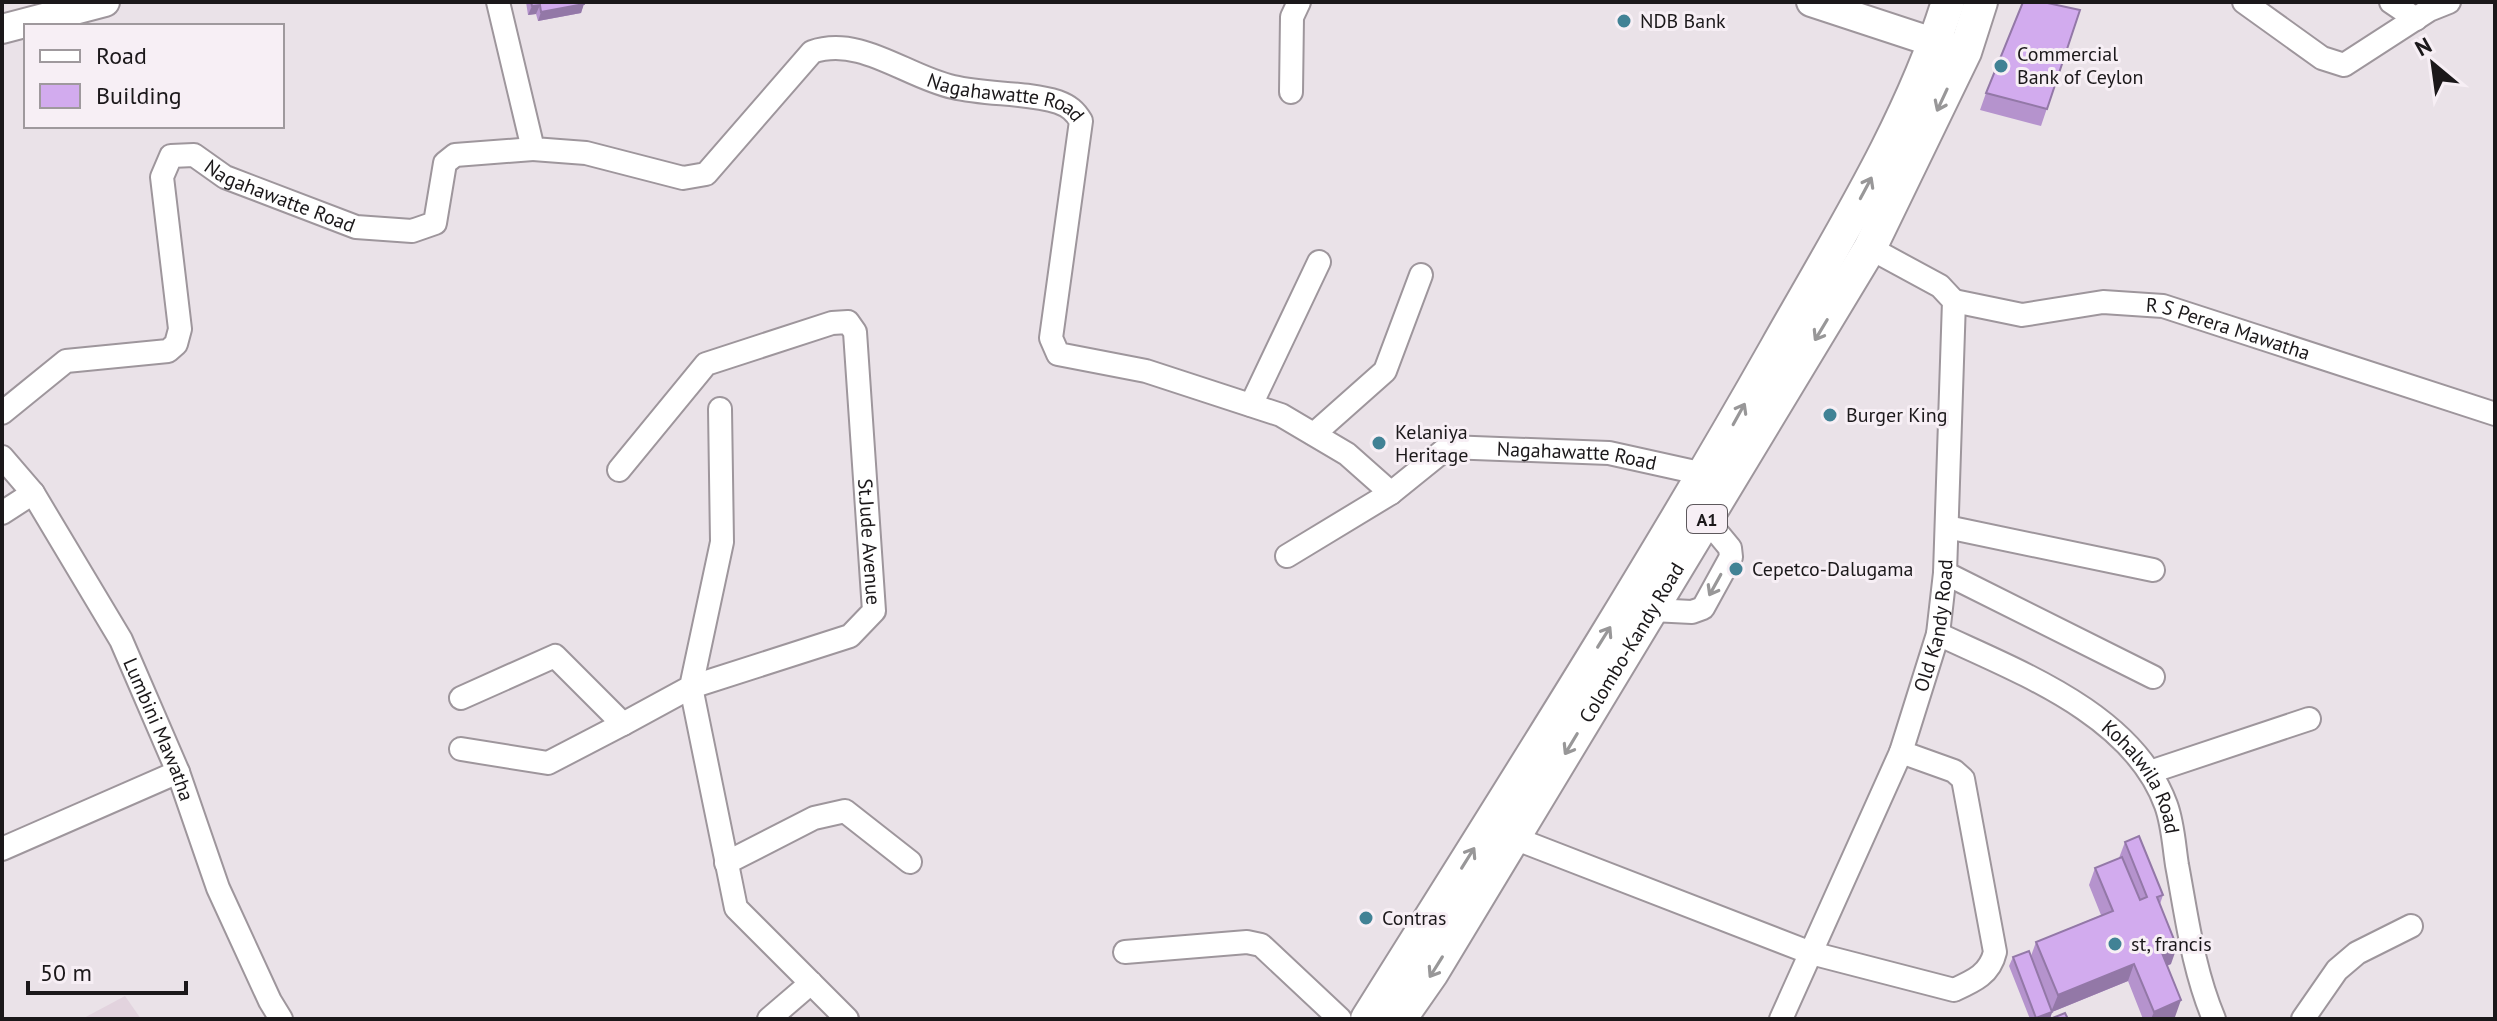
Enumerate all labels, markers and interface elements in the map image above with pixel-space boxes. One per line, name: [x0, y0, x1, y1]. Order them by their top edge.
place label: NDB Bank: [1640, 8, 1726, 34]
marker: NDB Bank: [1615, 12, 1633, 30]
legend: [24, 24, 284, 128]
north arrow: [2393, 24, 2473, 104]
text: N: [2410, 31, 2436, 62]
text: Road: [96, 40, 147, 71]
place label: Commercial Bank of Ceylon: [2017, 41, 2143, 90]
marker: Commercial Bank of Ceylon: [1992, 57, 2010, 75]
street label: Nagahawatte Road: [924, 67, 1090, 127]
text: Building: [96, 80, 182, 111]
one-way arrow: [1934, 88, 1949, 112]
street label: Nagahawatte Road: [199, 153, 359, 238]
one-way arrow: [1859, 176, 1875, 200]
street label: R S Perera Mawatha: [2145, 292, 2313, 366]
one-way arrow: [1813, 318, 1829, 341]
place label: Burger King: [1846, 402, 1948, 428]
one-way arrow: [1731, 403, 1747, 426]
marker: Burger King: [1821, 406, 1839, 424]
place label: Kelaniya Heritage: [1395, 419, 1468, 468]
marker: Kelaniya Heritage: [1370, 434, 1388, 452]
street label: Nagahawatte Road: [1496, 436, 1659, 476]
street label: St.Jude Avenue: [852, 478, 887, 606]
road number: A1: [1687, 505, 1727, 533]
place label: Cepetco-Dalugama: [1752, 556, 1913, 582]
street label: Colombo-Kandy Road: [1573, 558, 1690, 728]
street label: Old Kandy Road: [1908, 559, 1958, 695]
marker: Cepetco-Dalugama: [1727, 560, 1745, 578]
one-way arrow: [1707, 572, 1723, 596]
one-way arrow: [1597, 626, 1613, 649]
street label: Lumbini Mawatha: [117, 654, 200, 804]
street label: Kohalwila Road: [2096, 714, 2186, 836]
one-way arrow: [1562, 732, 1578, 755]
one-way arrow: [1460, 847, 1476, 870]
place label: Contras: [1382, 905, 1446, 931]
marker: Contras: [1357, 909, 1375, 927]
place label: st, francis: [2131, 931, 2212, 957]
marker: st, francis: [2106, 935, 2124, 953]
scale bar: [28, 945, 186, 995]
one-way arrow: [1427, 955, 1443, 978]
text: 50 m: [40, 957, 92, 988]

